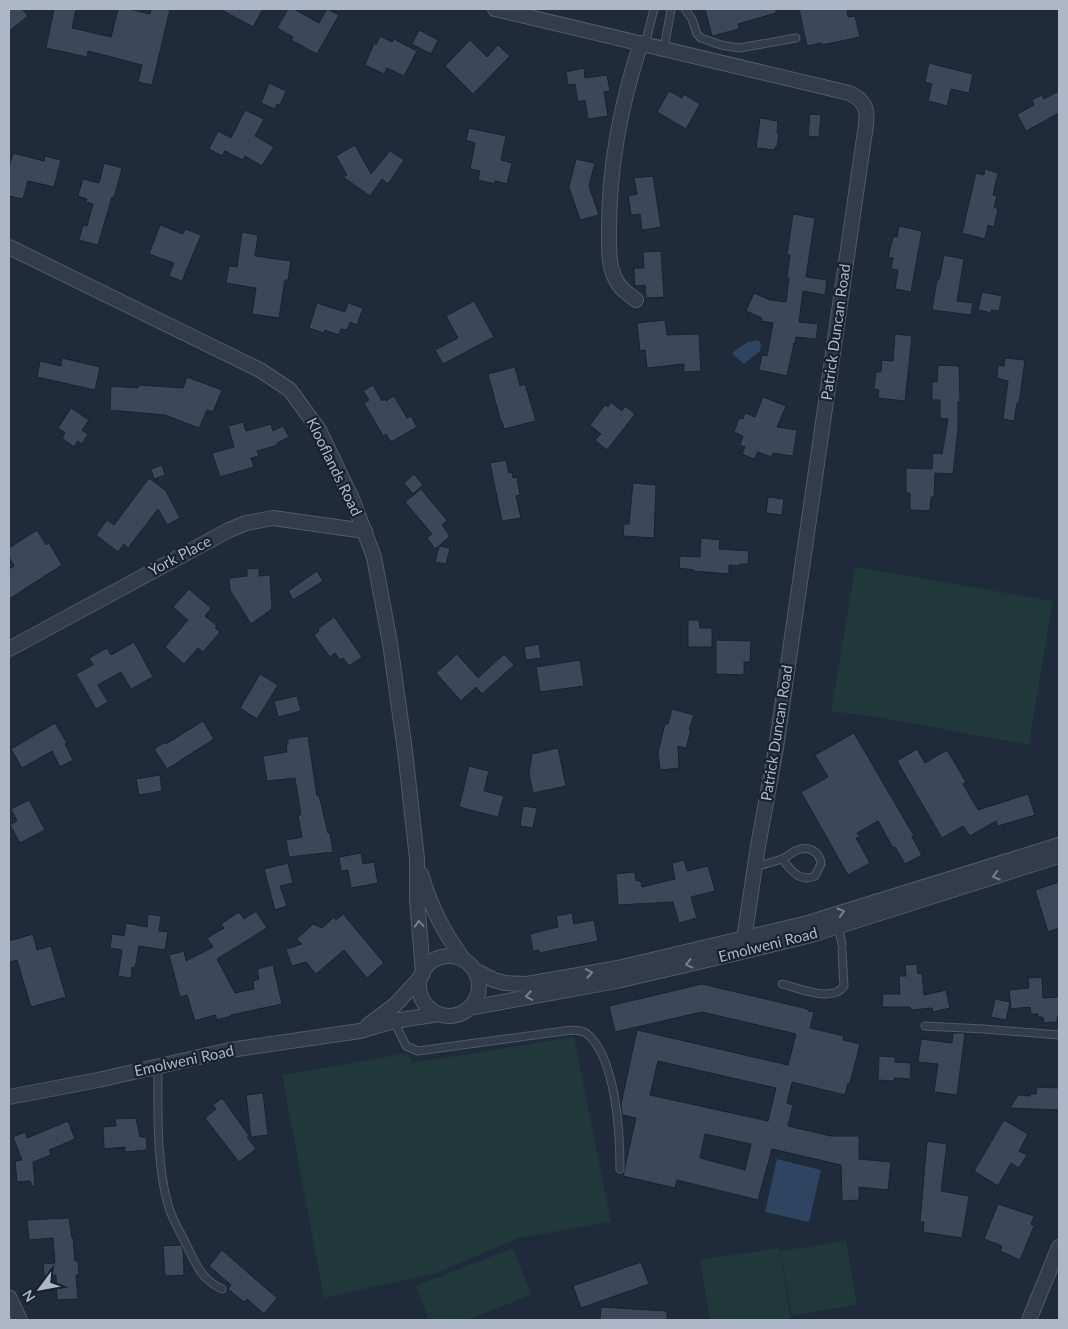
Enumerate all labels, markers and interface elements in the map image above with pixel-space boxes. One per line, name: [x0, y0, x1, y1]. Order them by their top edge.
street label: Patrick Duncan Road: [817, 263, 853, 401]
street label: Klooflands Road: [303, 415, 366, 519]
street label: York Place: [145, 531, 214, 579]
street label: Patrick Duncan Road: [756, 664, 796, 802]
one-way arrow: [992, 871, 1001, 881]
one-way arrow: [837, 908, 845, 918]
one-way arrow: [413, 920, 424, 928]
street label: Emolweni Road: [716, 923, 819, 965]
one-way arrow: [684, 958, 693, 969]
one-way arrow: [585, 969, 593, 979]
one-way arrow: [525, 991, 534, 1001]
street label: Emolweni Road: [132, 1041, 235, 1079]
north arrow: [15, 1264, 65, 1314]
text: N: [18, 1287, 39, 1305]

